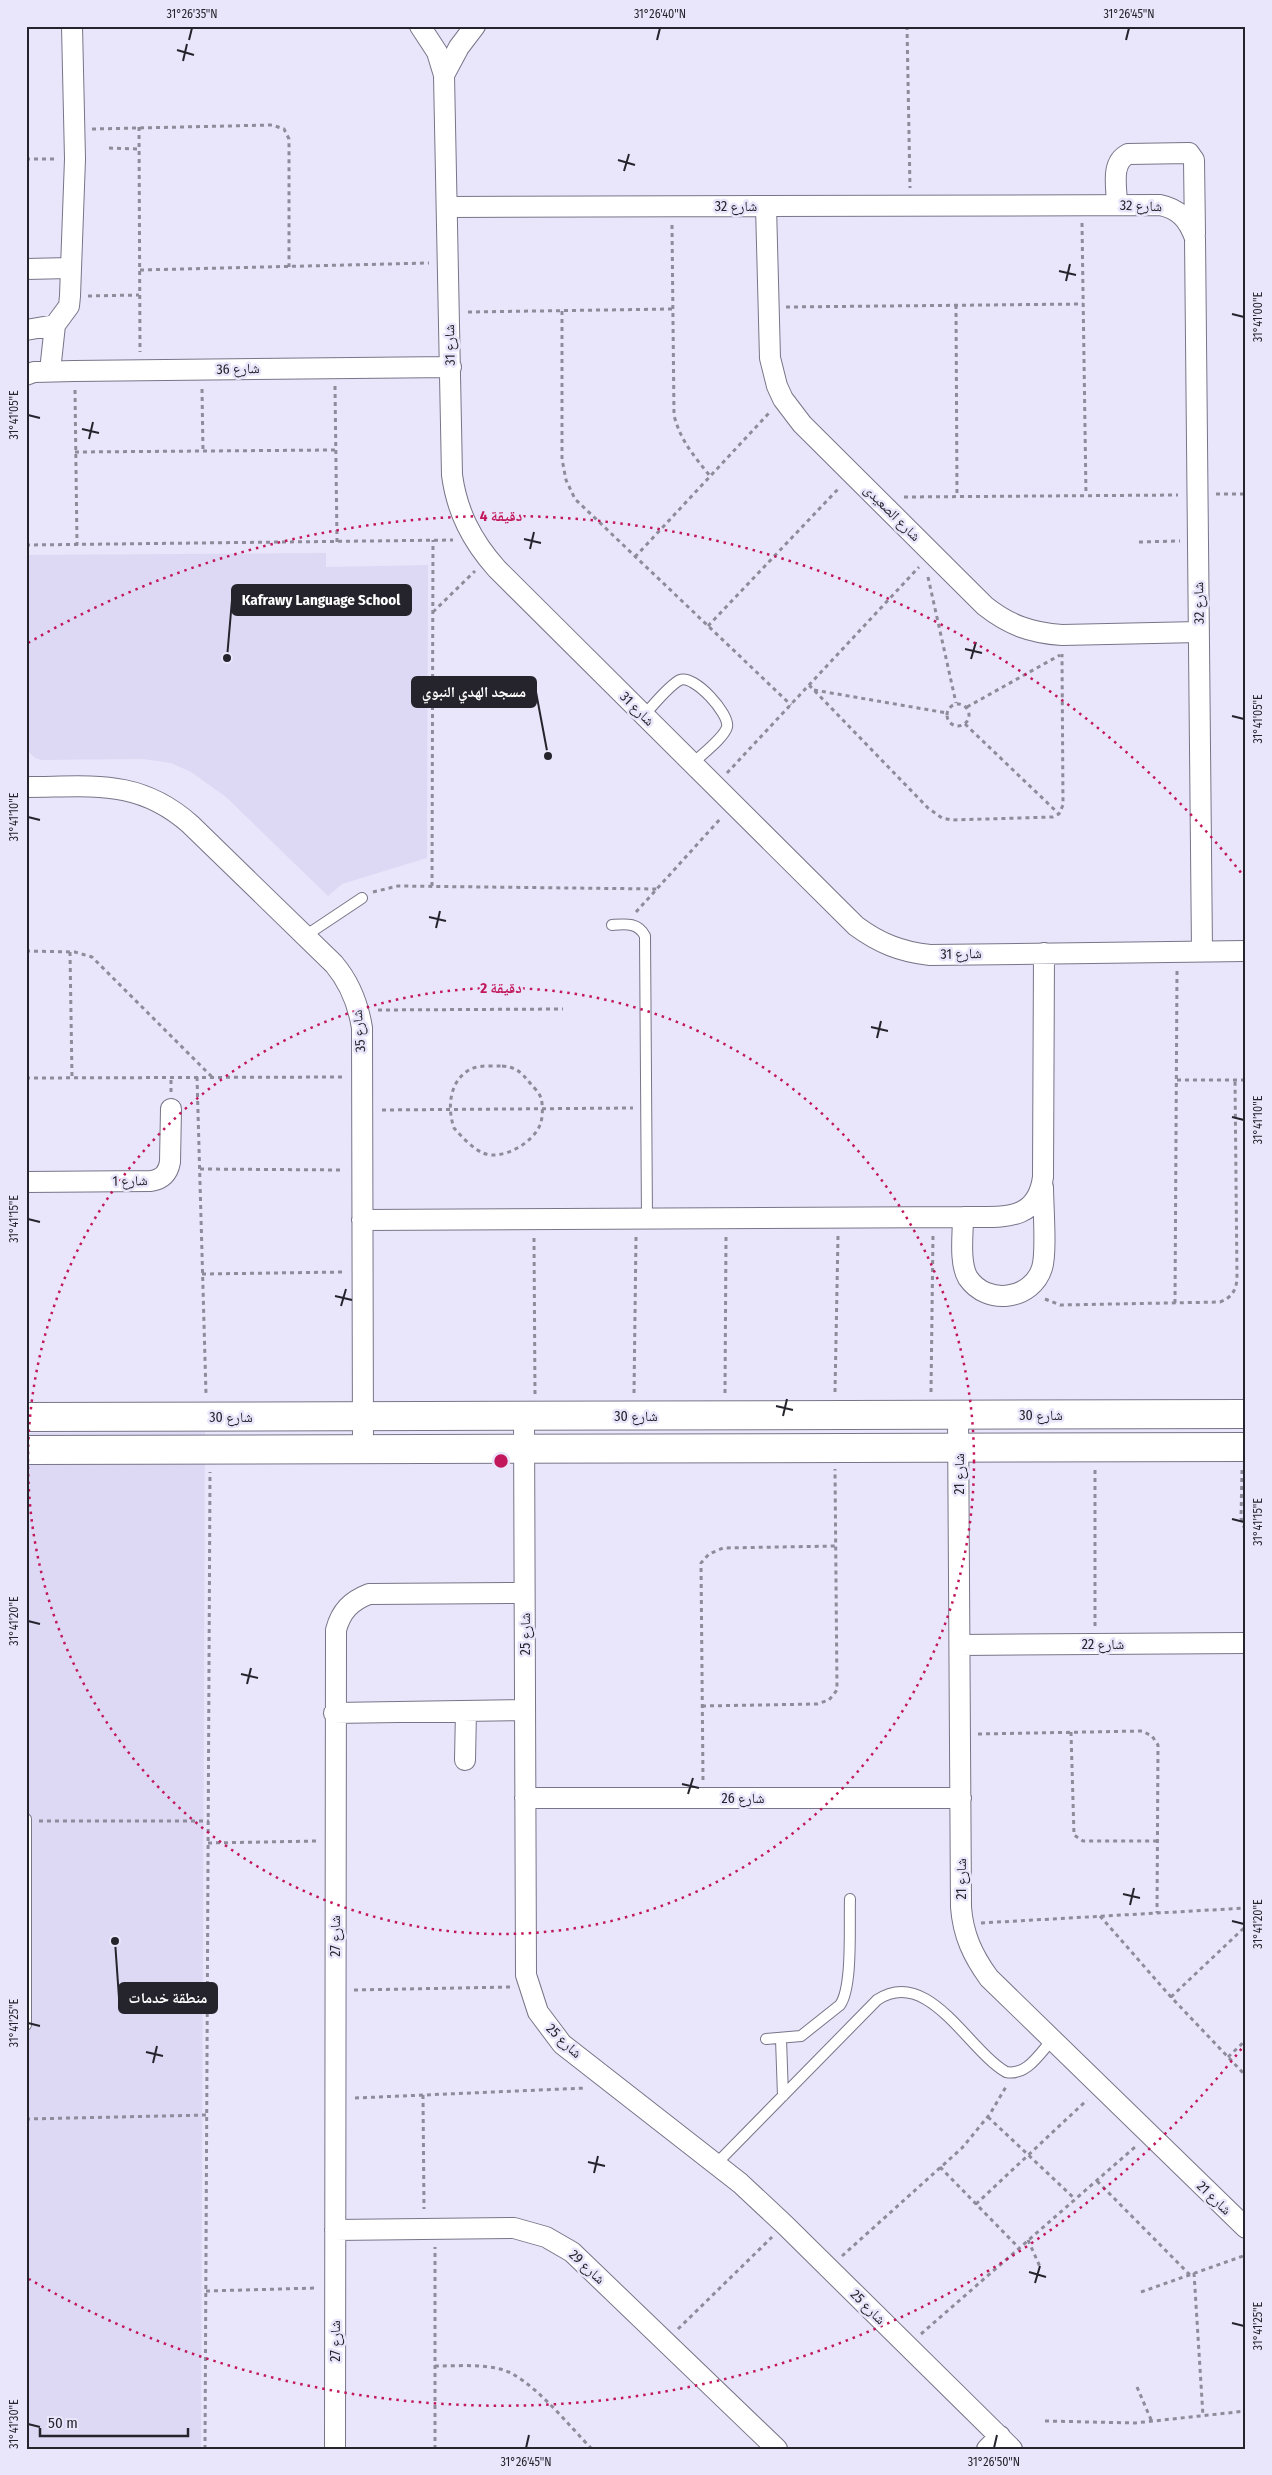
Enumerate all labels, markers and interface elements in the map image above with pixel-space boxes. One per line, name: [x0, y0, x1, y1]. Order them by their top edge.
text: 31°26'35"N: [166, 7, 218, 21]
text: 31°26'40"N: [634, 7, 686, 21]
text: 31°26'45"N: [1103, 7, 1155, 21]
street label: شارع 32: [1120, 197, 1162, 216]
street label: شارع 32: [715, 198, 757, 216]
text: 31°41'00"E: [1251, 292, 1265, 342]
street label: شارع 31: [441, 324, 460, 366]
street label: شارع 36: [216, 360, 260, 379]
text: 31°41'05"E: [7, 390, 21, 440]
street label: شارع الصعيدى: [859, 481, 924, 546]
text: 4 دقيقة: [480, 507, 522, 525]
street label: شارع 32: [1190, 582, 1209, 624]
callout: Kafrawy Language School: [232, 585, 411, 615]
text: Kafrawy Language School: [242, 591, 401, 609]
callout: مسجد الهدي النبوي: [412, 677, 536, 707]
text: مسجد الهدي النبوي: [422, 683, 526, 704]
street label: شارع 31: [616, 688, 658, 730]
text: 31°41'05"E: [1251, 694, 1265, 744]
text: 31°41'10"E: [7, 792, 21, 841]
street label: شارع 31: [940, 945, 982, 964]
text: 2 دقيقة: [479, 979, 522, 997]
street label: شارع 35: [349, 1009, 370, 1053]
text: 31°41'10"E: [1251, 1095, 1265, 1144]
street label: شارع 1: [112, 1172, 148, 1191]
text: 31°41'15"E: [7, 1195, 21, 1243]
street label: شارع 30: [1019, 1407, 1063, 1425]
street label: شارع 30: [614, 1408, 658, 1426]
street label: شارع 30: [209, 1409, 253, 1427]
centre of rings: [492, 1452, 510, 1470]
street label: شارع 21: [951, 1453, 969, 1495]
text: 31°41'15"E: [1251, 1498, 1265, 1546]
text: 31°41'20"E: [7, 1596, 21, 1646]
street label: شارع 25: [517, 1613, 535, 1655]
street label: شارع 22: [1082, 1636, 1124, 1654]
street label: شارع 26: [721, 1790, 765, 1808]
street label: شارع 21: [953, 1858, 971, 1900]
text: 31°41'20"E: [1251, 1899, 1265, 1949]
street label: شارع 27: [327, 1915, 345, 1957]
callout: منطقة خدمات: [119, 1983, 217, 2013]
text: منطقة خدمات: [129, 1989, 207, 2007]
text: 31°41'25"E: [7, 1998, 21, 2047]
street label: شارع 25: [542, 2020, 585, 2063]
street label: شارع 21: [1193, 2178, 1235, 2219]
street label: شارع 29: [565, 2246, 608, 2289]
street label: شارع 25: [846, 2286, 889, 2329]
text: 31°41'25"E: [1251, 2301, 1265, 2350]
street label: شارع 27: [327, 2320, 345, 2362]
text: 31°41'30"E: [7, 2399, 21, 2449]
scale bar: [40, 2405, 188, 2437]
text: 50 m: [48, 2414, 78, 2432]
text: 31°26'45"N: [500, 2455, 552, 2469]
text: 31°26'50"N: [968, 2455, 1020, 2469]

